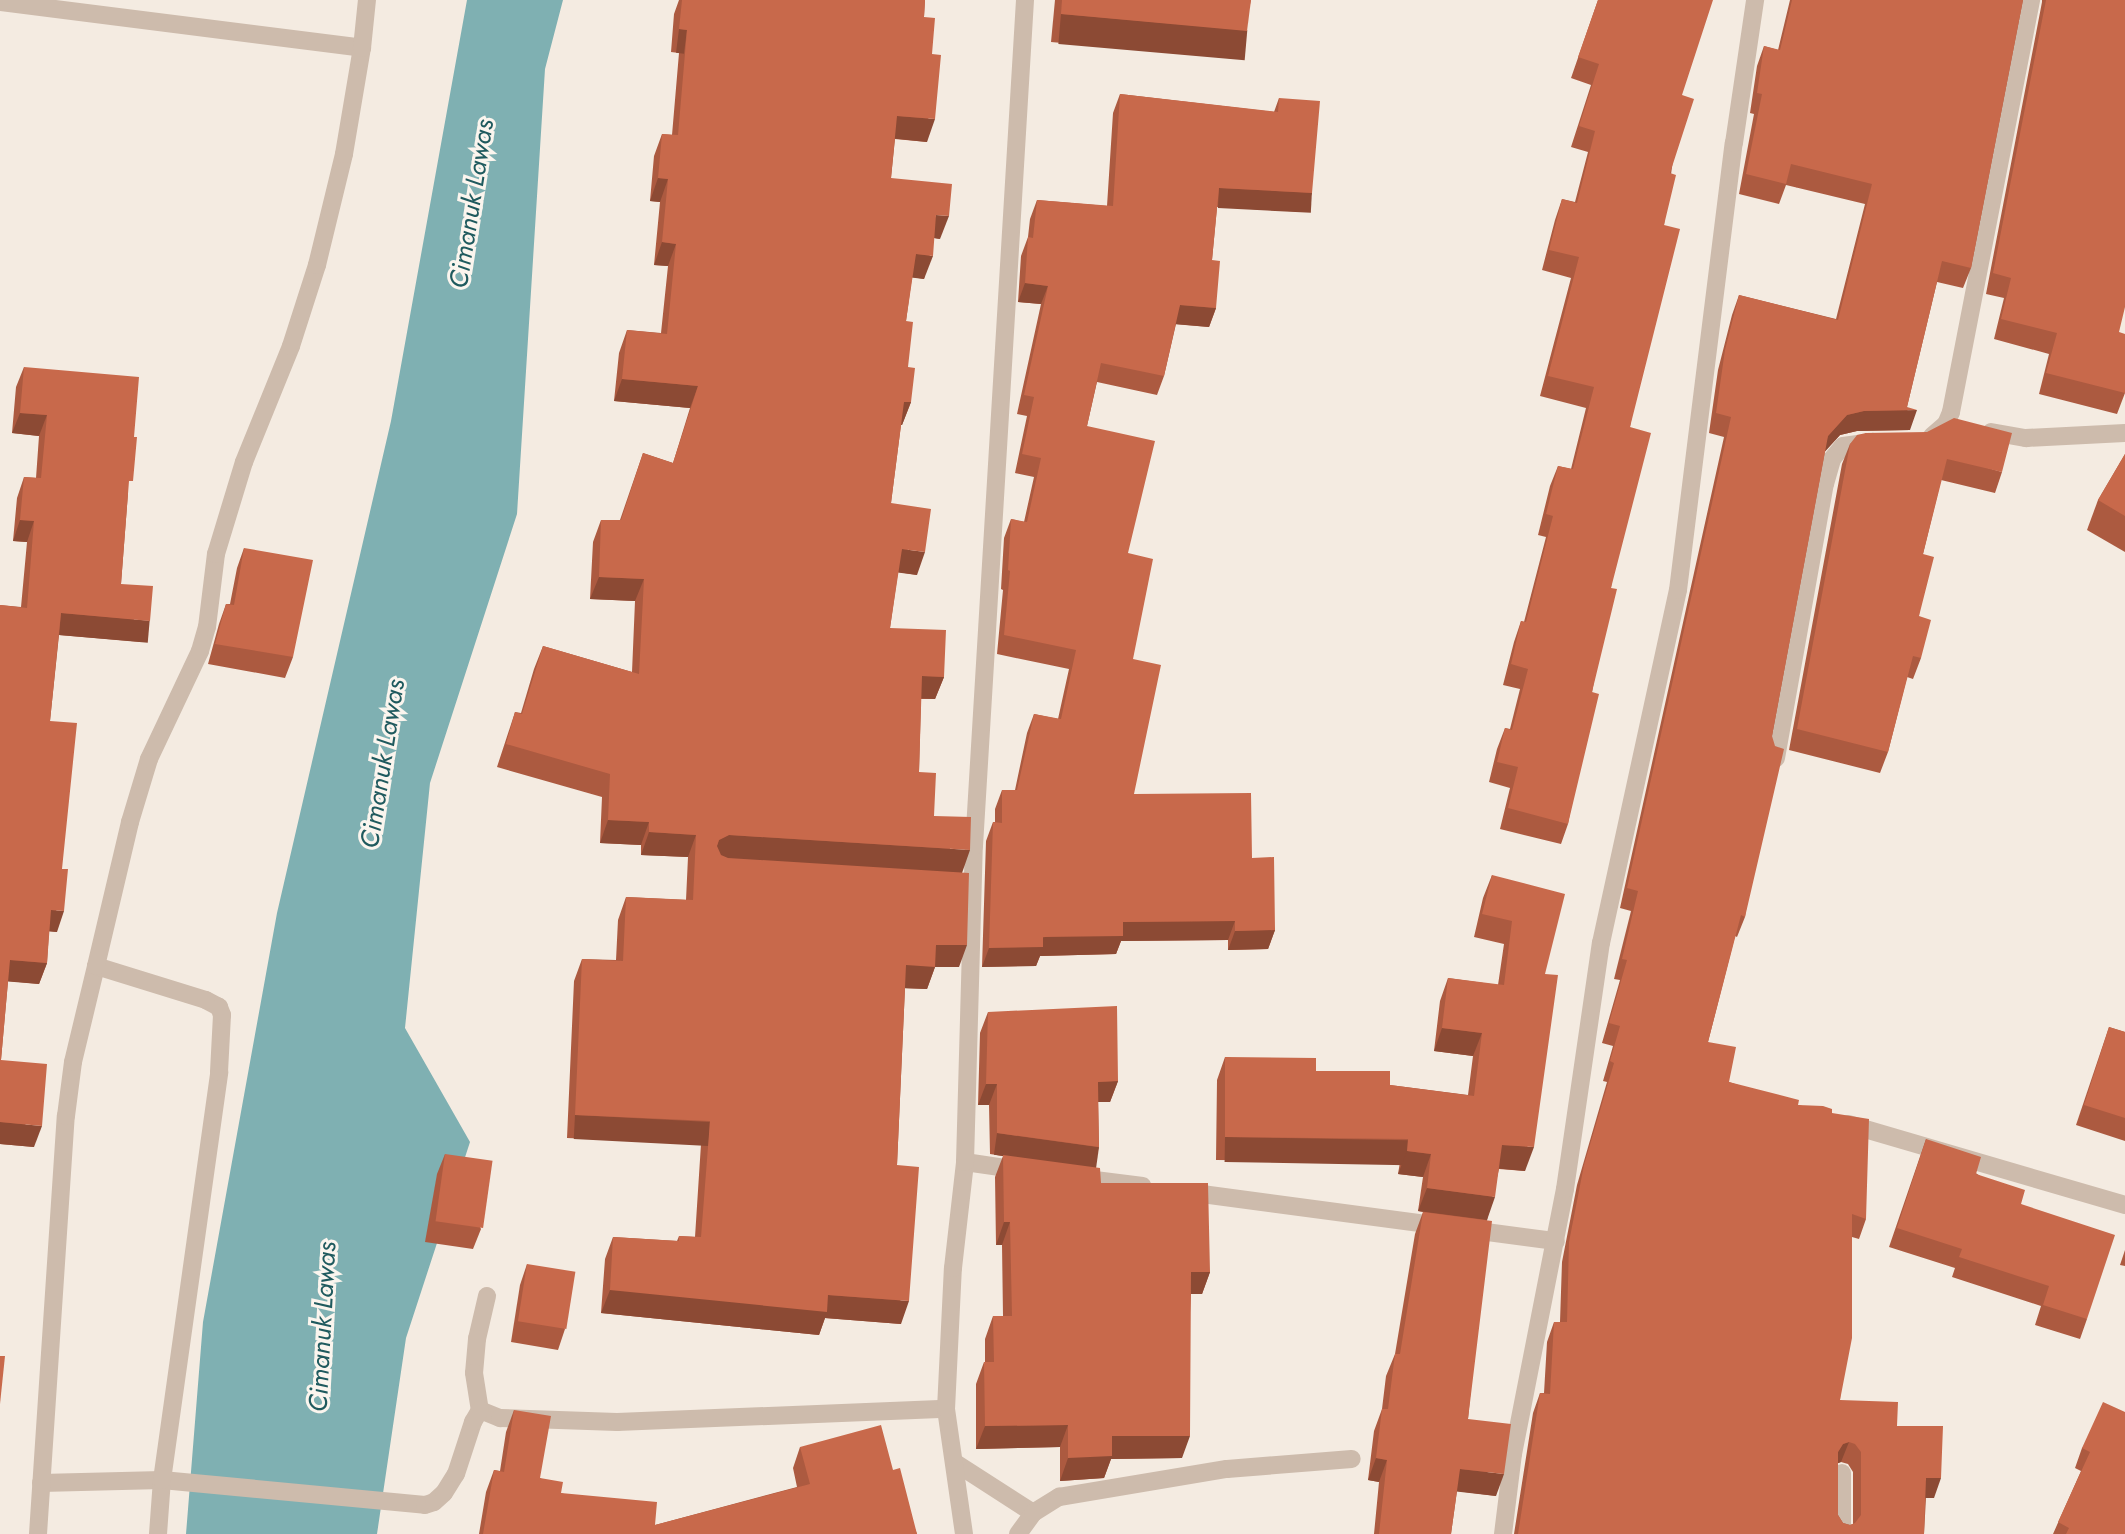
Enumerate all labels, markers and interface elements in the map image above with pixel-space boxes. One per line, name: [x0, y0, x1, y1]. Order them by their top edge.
water label: Cimanuk Lawas: [443, 117, 501, 291]
water label: Cimanuk Lawas: [354, 677, 412, 851]
water label: Cimanuk Lawas: [303, 1241, 343, 1413]

